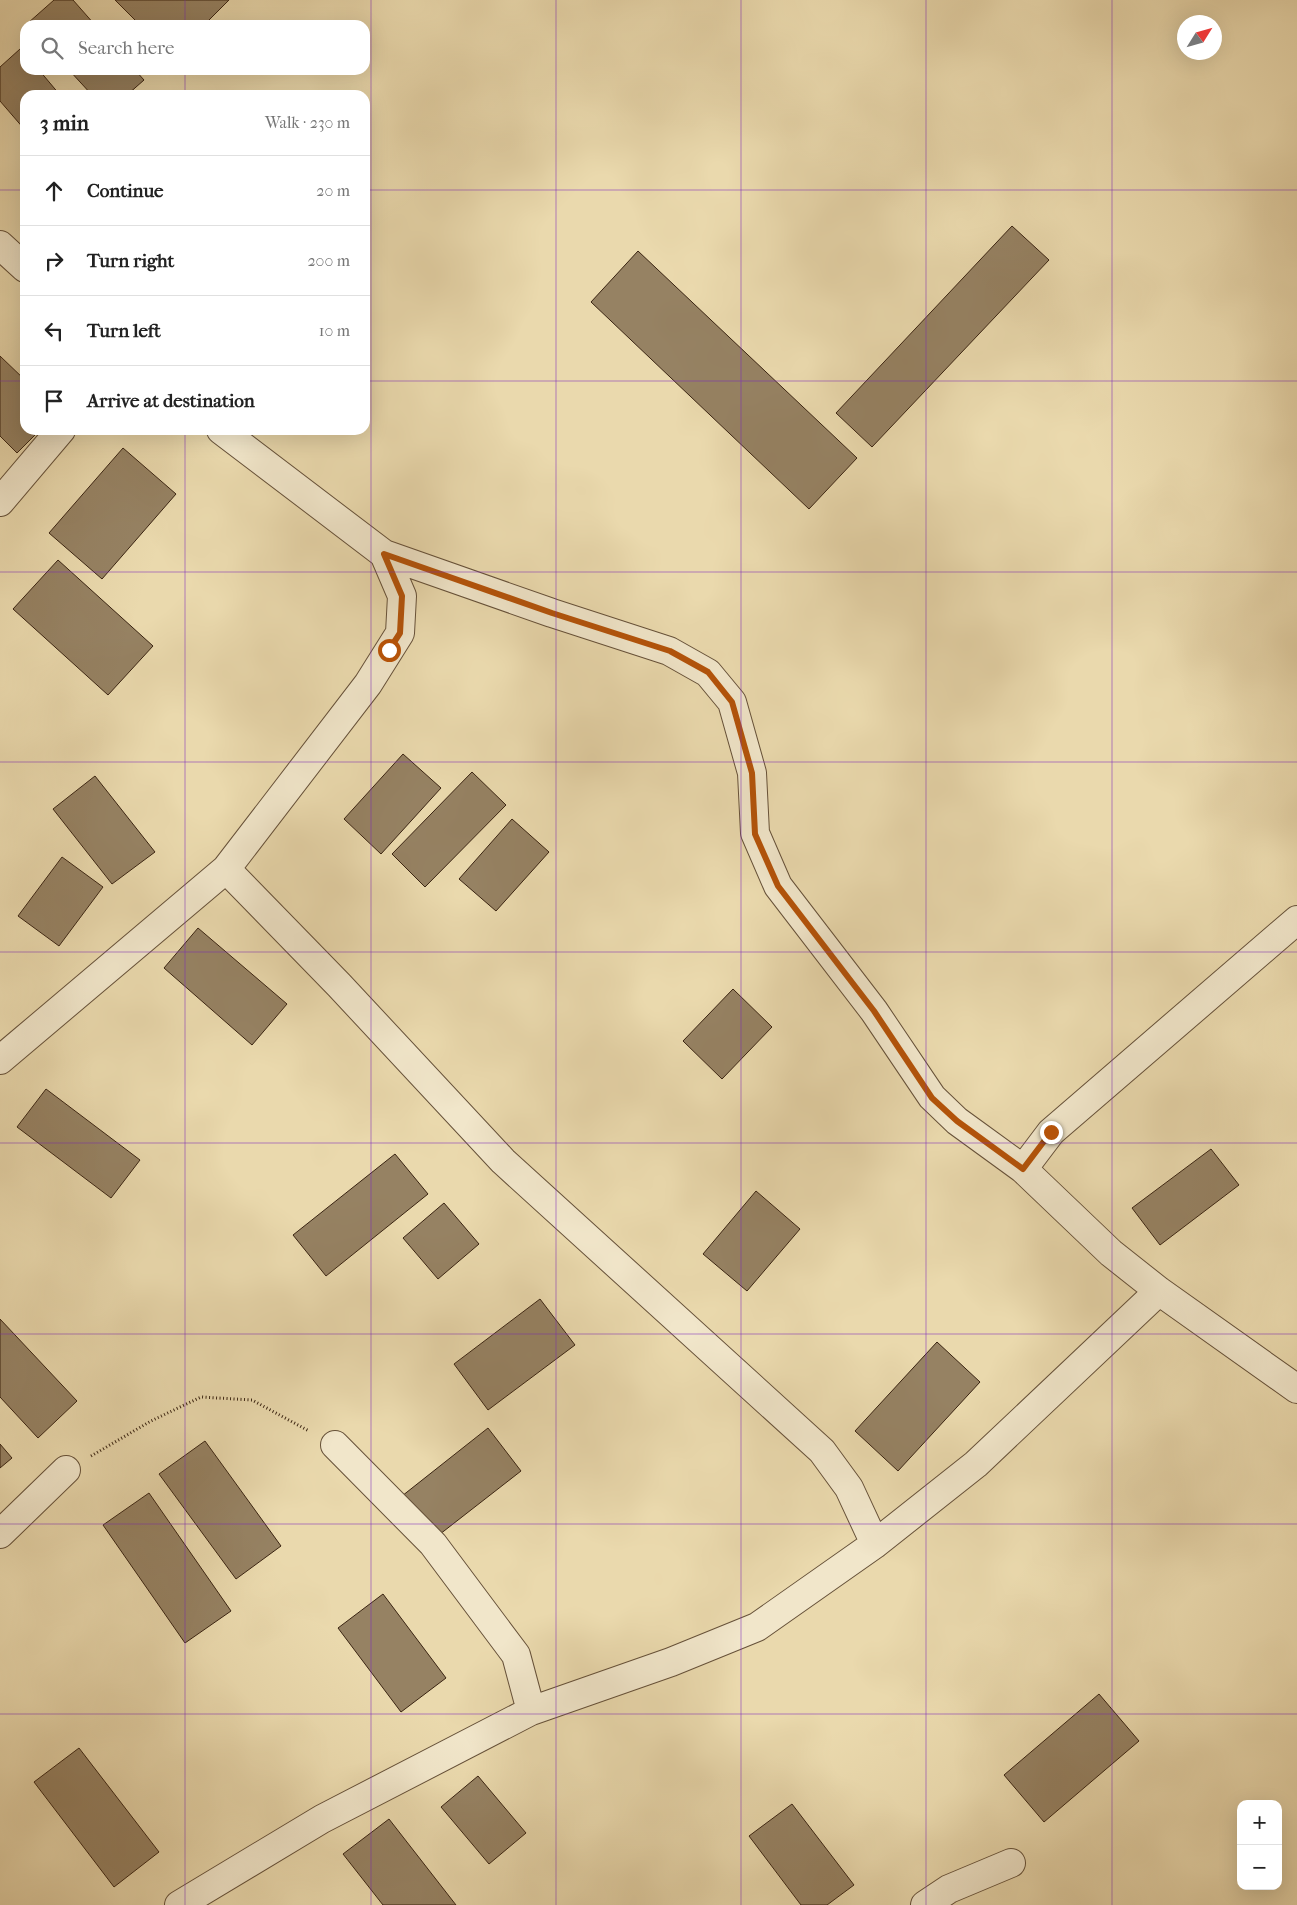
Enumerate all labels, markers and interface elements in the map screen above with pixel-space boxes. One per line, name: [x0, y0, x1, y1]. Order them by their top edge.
north arrow: [1177, 15, 1222, 60]
search box: [20, 20, 370, 75]
icon: search: [38, 34, 66, 62]
text: Search here: [78, 37, 174, 59]
text: 3 min: [40, 111, 89, 135]
text: Walk · 230 m: [265, 113, 350, 132]
icon: ahead: [40, 177, 68, 205]
text: Continue: [87, 180, 163, 202]
text: 20 m: [316, 181, 350, 200]
icon: right: [40, 247, 68, 275]
text: Turn right: [87, 250, 174, 272]
text: 200 m: [307, 251, 350, 270]
icon: left: [40, 317, 68, 345]
text: Turn left: [87, 320, 161, 342]
text: 10 m: [319, 321, 350, 340]
icon: arrive: [40, 387, 68, 415]
text: Arrive at destination: [87, 390, 255, 412]
route start: [378, 639, 401, 662]
route end: [1040, 1121, 1063, 1144]
map controls: [1237, 1800, 1282, 1890]
button: +: [1237, 1800, 1282, 1845]
button: −: [1237, 1845, 1282, 1890]

